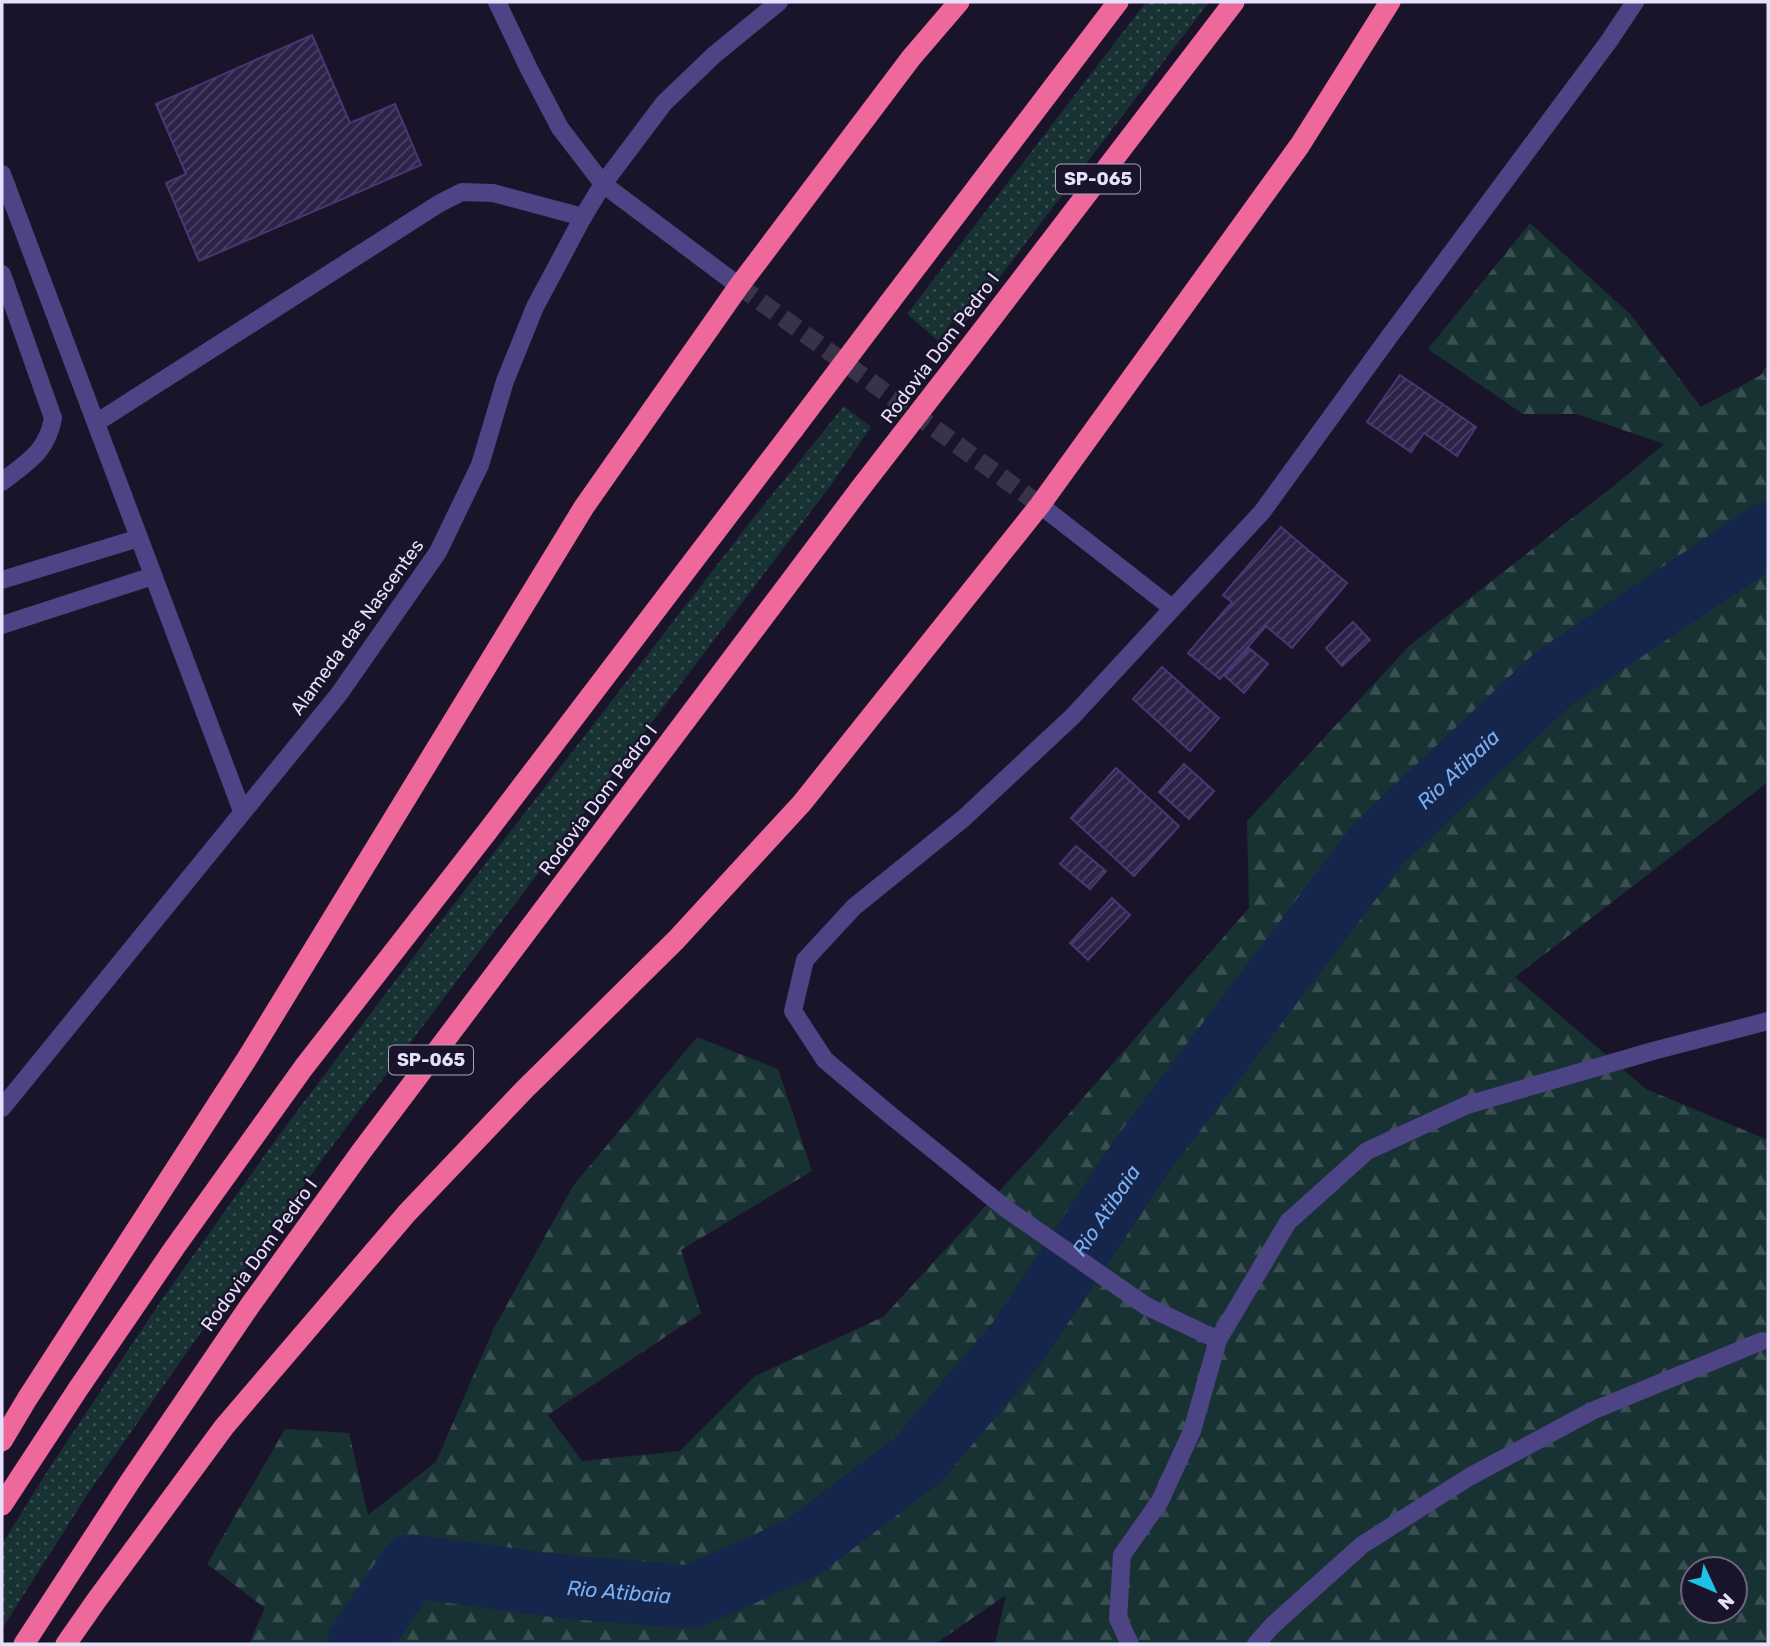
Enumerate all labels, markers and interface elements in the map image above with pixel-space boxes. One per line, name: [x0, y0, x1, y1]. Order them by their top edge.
road number: SP-065: [1056, 164, 1140, 194]
street label: Rodovia Dom Pedro I: [876, 268, 1004, 428]
street label: Alameda das Nascentes: [286, 535, 428, 719]
street label: Rodovia Dom Pedro I: [534, 720, 662, 880]
water label: Rio Atibaia: [1411, 724, 1504, 814]
road number: SP-065: [389, 1045, 473, 1074]
water label: Rio Atibaia: [1066, 1160, 1145, 1261]
street label: Rodovia Dom Pedro I: [196, 1174, 322, 1336]
north arrow: [1679, 1555, 1749, 1625]
water label: Rio Atibaia: [566, 1575, 672, 1608]
text: N: [1713, 1589, 1739, 1614]

